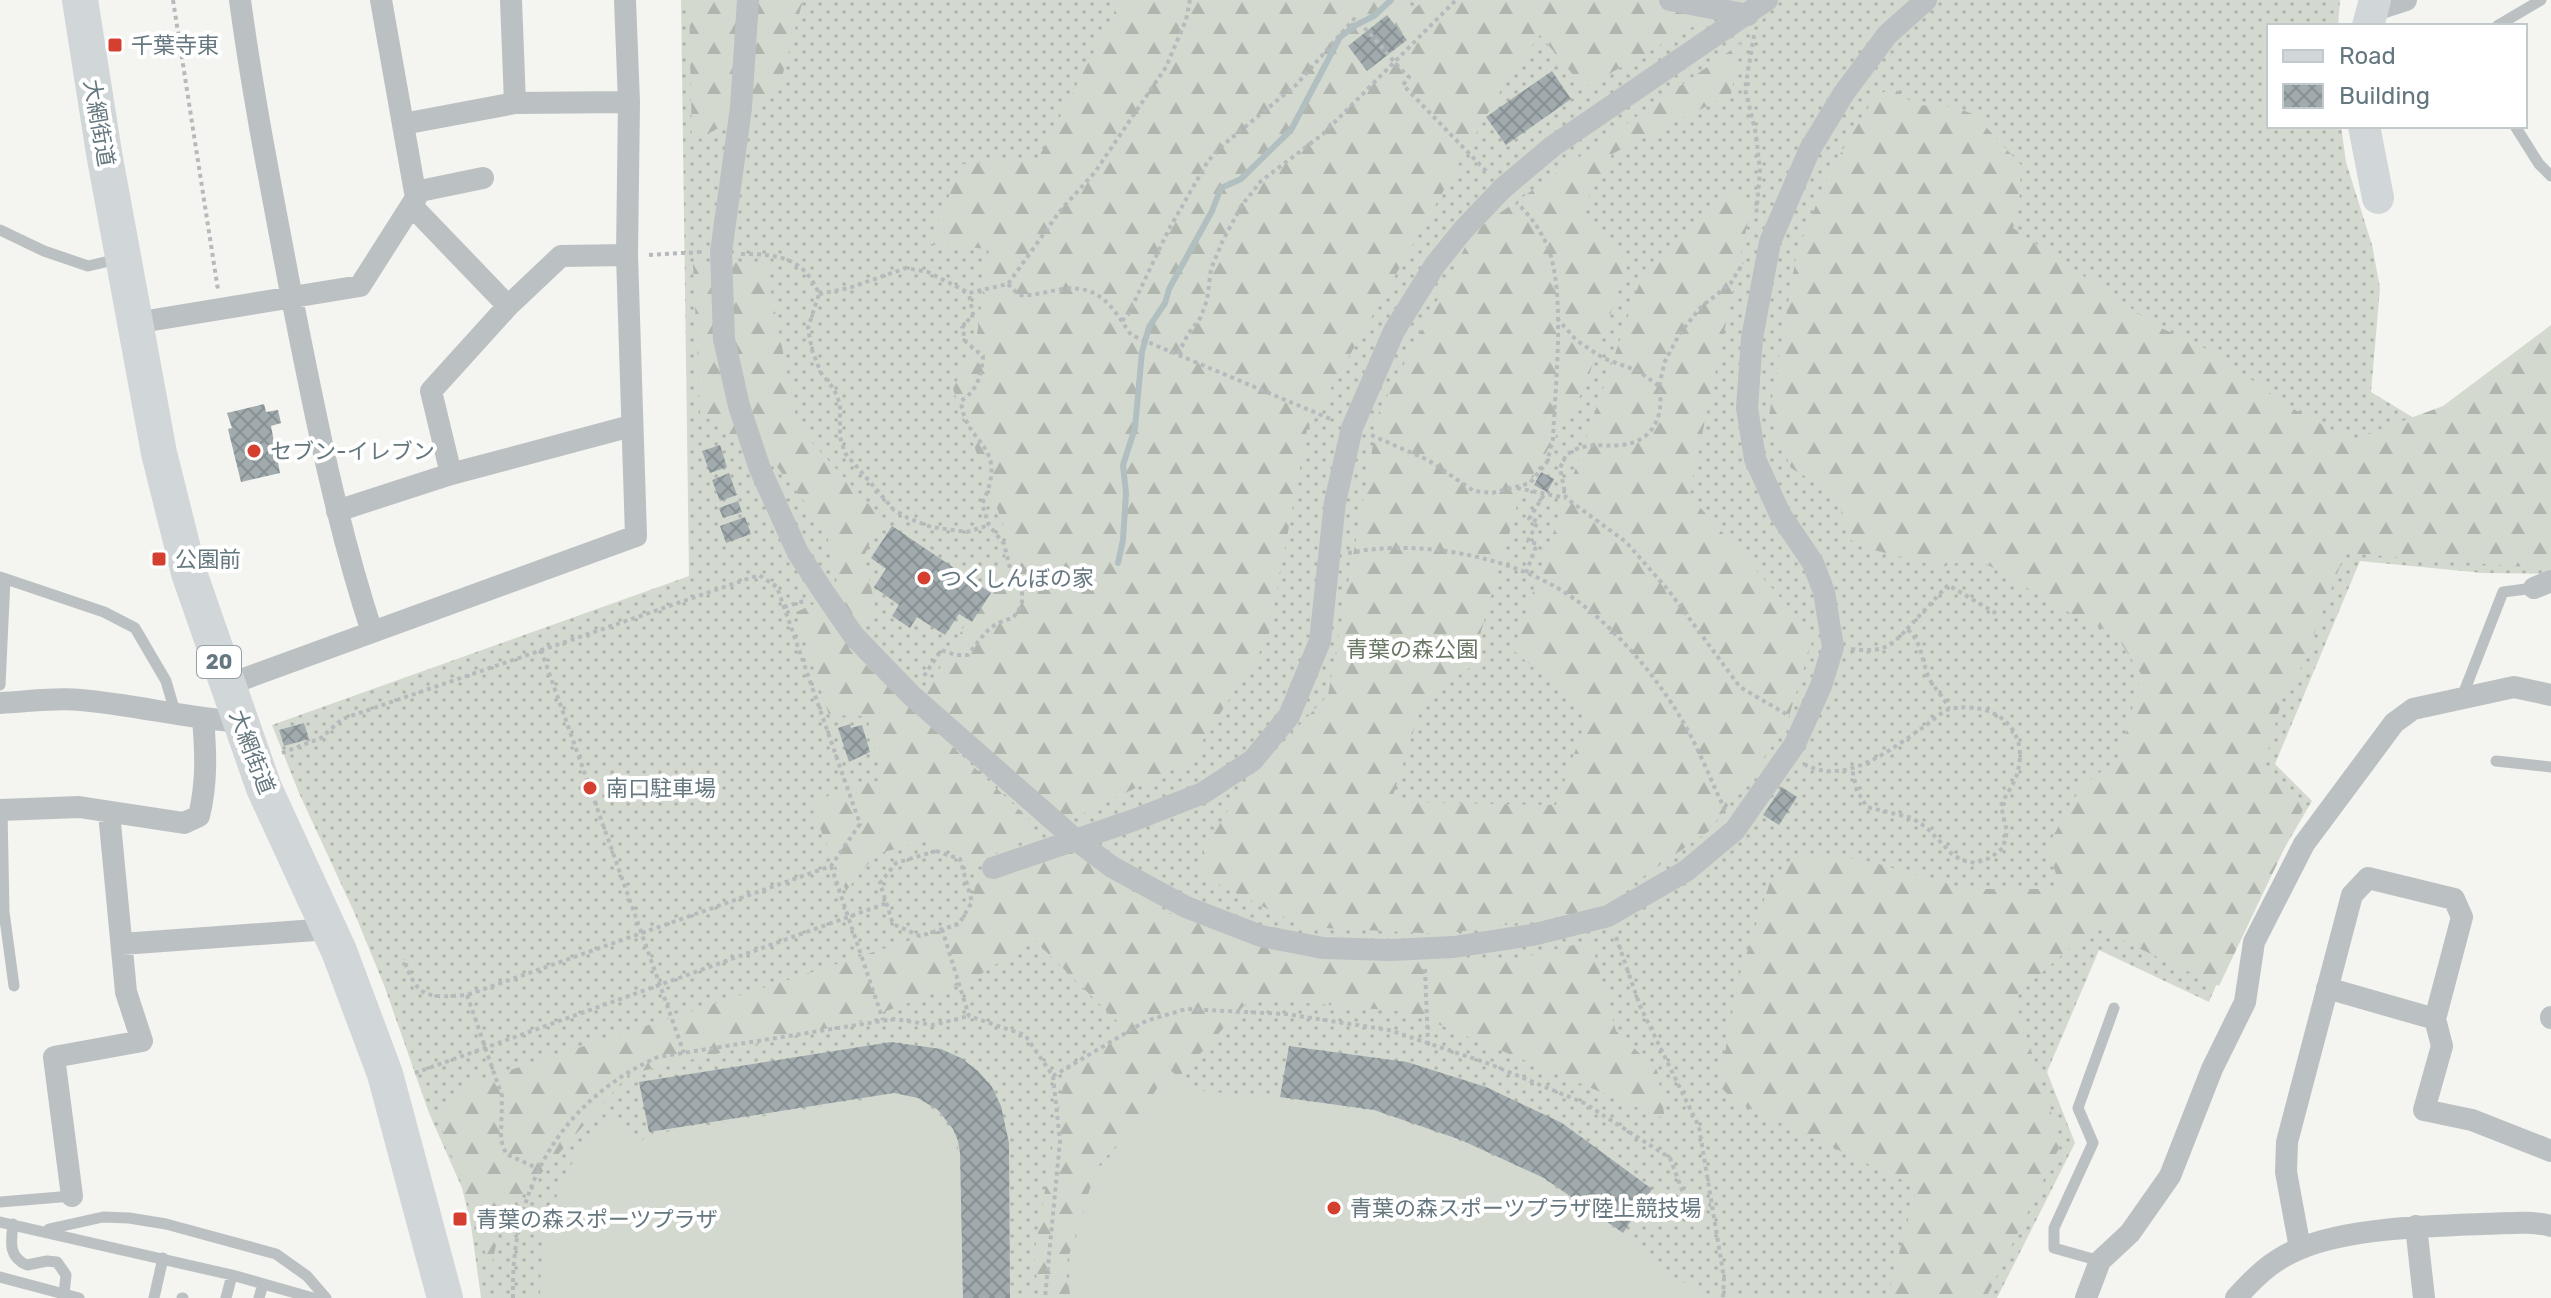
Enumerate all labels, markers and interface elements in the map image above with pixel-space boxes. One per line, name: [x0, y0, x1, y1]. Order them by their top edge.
legend: [2267, 24, 2527, 128]
place label: 千葉寺東: [131, 32, 219, 59]
marker: 千葉寺東: [106, 36, 124, 54]
text: Road: [2339, 42, 2396, 70]
street label: 大網街道: [78, 77, 120, 169]
text: Building: [2339, 82, 2430, 110]
place label: セブン-イレブン: [270, 438, 435, 465]
marker: セブン-イレブン: [245, 442, 263, 460]
place label: 公園前: [175, 546, 241, 573]
marker: 公園前: [150, 550, 168, 568]
place label: つくしんぼの家: [940, 565, 1094, 592]
marker: つくしんぼの家: [915, 569, 933, 587]
park label: 青葉の森公園: [1346, 636, 1478, 663]
road number: 20: [197, 646, 241, 678]
street label: 大網街道: [224, 706, 280, 798]
place label: 南口駐車場: [606, 775, 716, 802]
marker: 南口駐車場: [581, 779, 599, 797]
place label: 青葉の森スポーツプラザ陸上競技場: [1350, 1195, 1702, 1222]
marker: 青葉の森スポーツプラザ陸上競技場: [1325, 1199, 1343, 1217]
place label: 青葉の森スポーツプラザ: [476, 1206, 718, 1233]
marker: 青葉の森スポーツプラザ: [451, 1210, 469, 1228]

